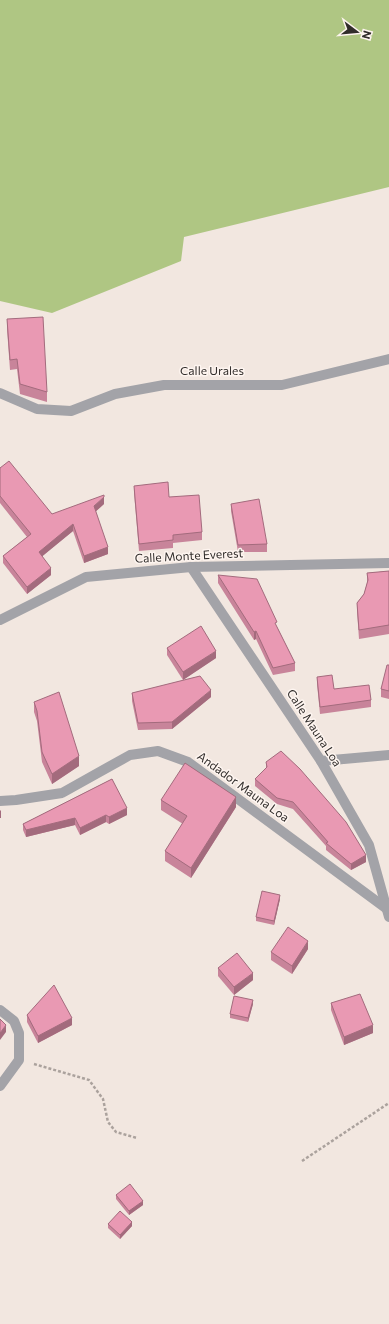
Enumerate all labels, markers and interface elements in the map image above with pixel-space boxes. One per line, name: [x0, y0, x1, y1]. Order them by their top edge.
north arrow: [337, 12, 377, 52]
text: N: [360, 29, 374, 41]
street label: Calle Urales: [180, 363, 244, 377]
street label: Calle Monte Everest: [134, 545, 244, 565]
street label: Calle Mauna Loa: [285, 686, 345, 769]
street label: Andador Mauna Loa: [195, 748, 292, 824]

